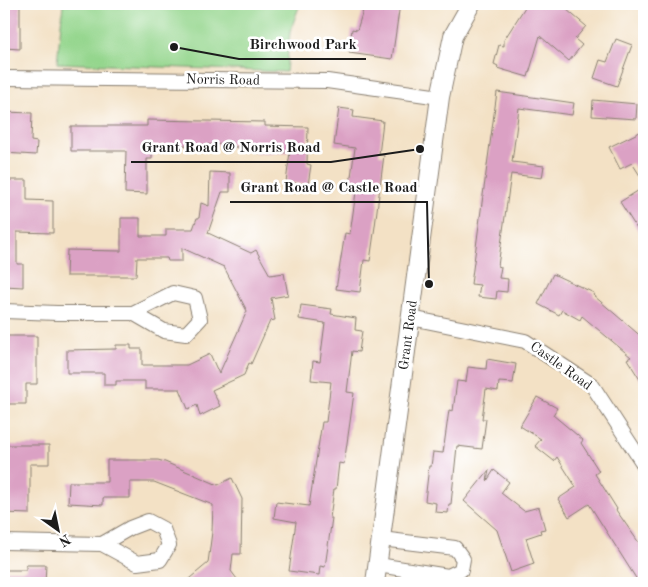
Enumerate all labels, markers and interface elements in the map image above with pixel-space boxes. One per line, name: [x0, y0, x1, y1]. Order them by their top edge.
callout: Birchwood Park: [239, 29, 366, 59]
text: Birchwood Park: [249, 38, 357, 53]
street label: Norris Road: [186, 72, 260, 88]
callout: Grant Road @ Norris Road: [131, 132, 331, 162]
text: Grant Road @ Norris Road: [141, 141, 321, 156]
callout: Grant Road @ Castle Road: [230, 172, 427, 202]
text: Grant Road @ Castle Road: [240, 181, 418, 196]
street label: Grant Road: [397, 299, 420, 371]
street label: Castle Road: [528, 339, 594, 393]
north arrow: [32, 504, 82, 554]
text: N: [56, 531, 73, 549]

